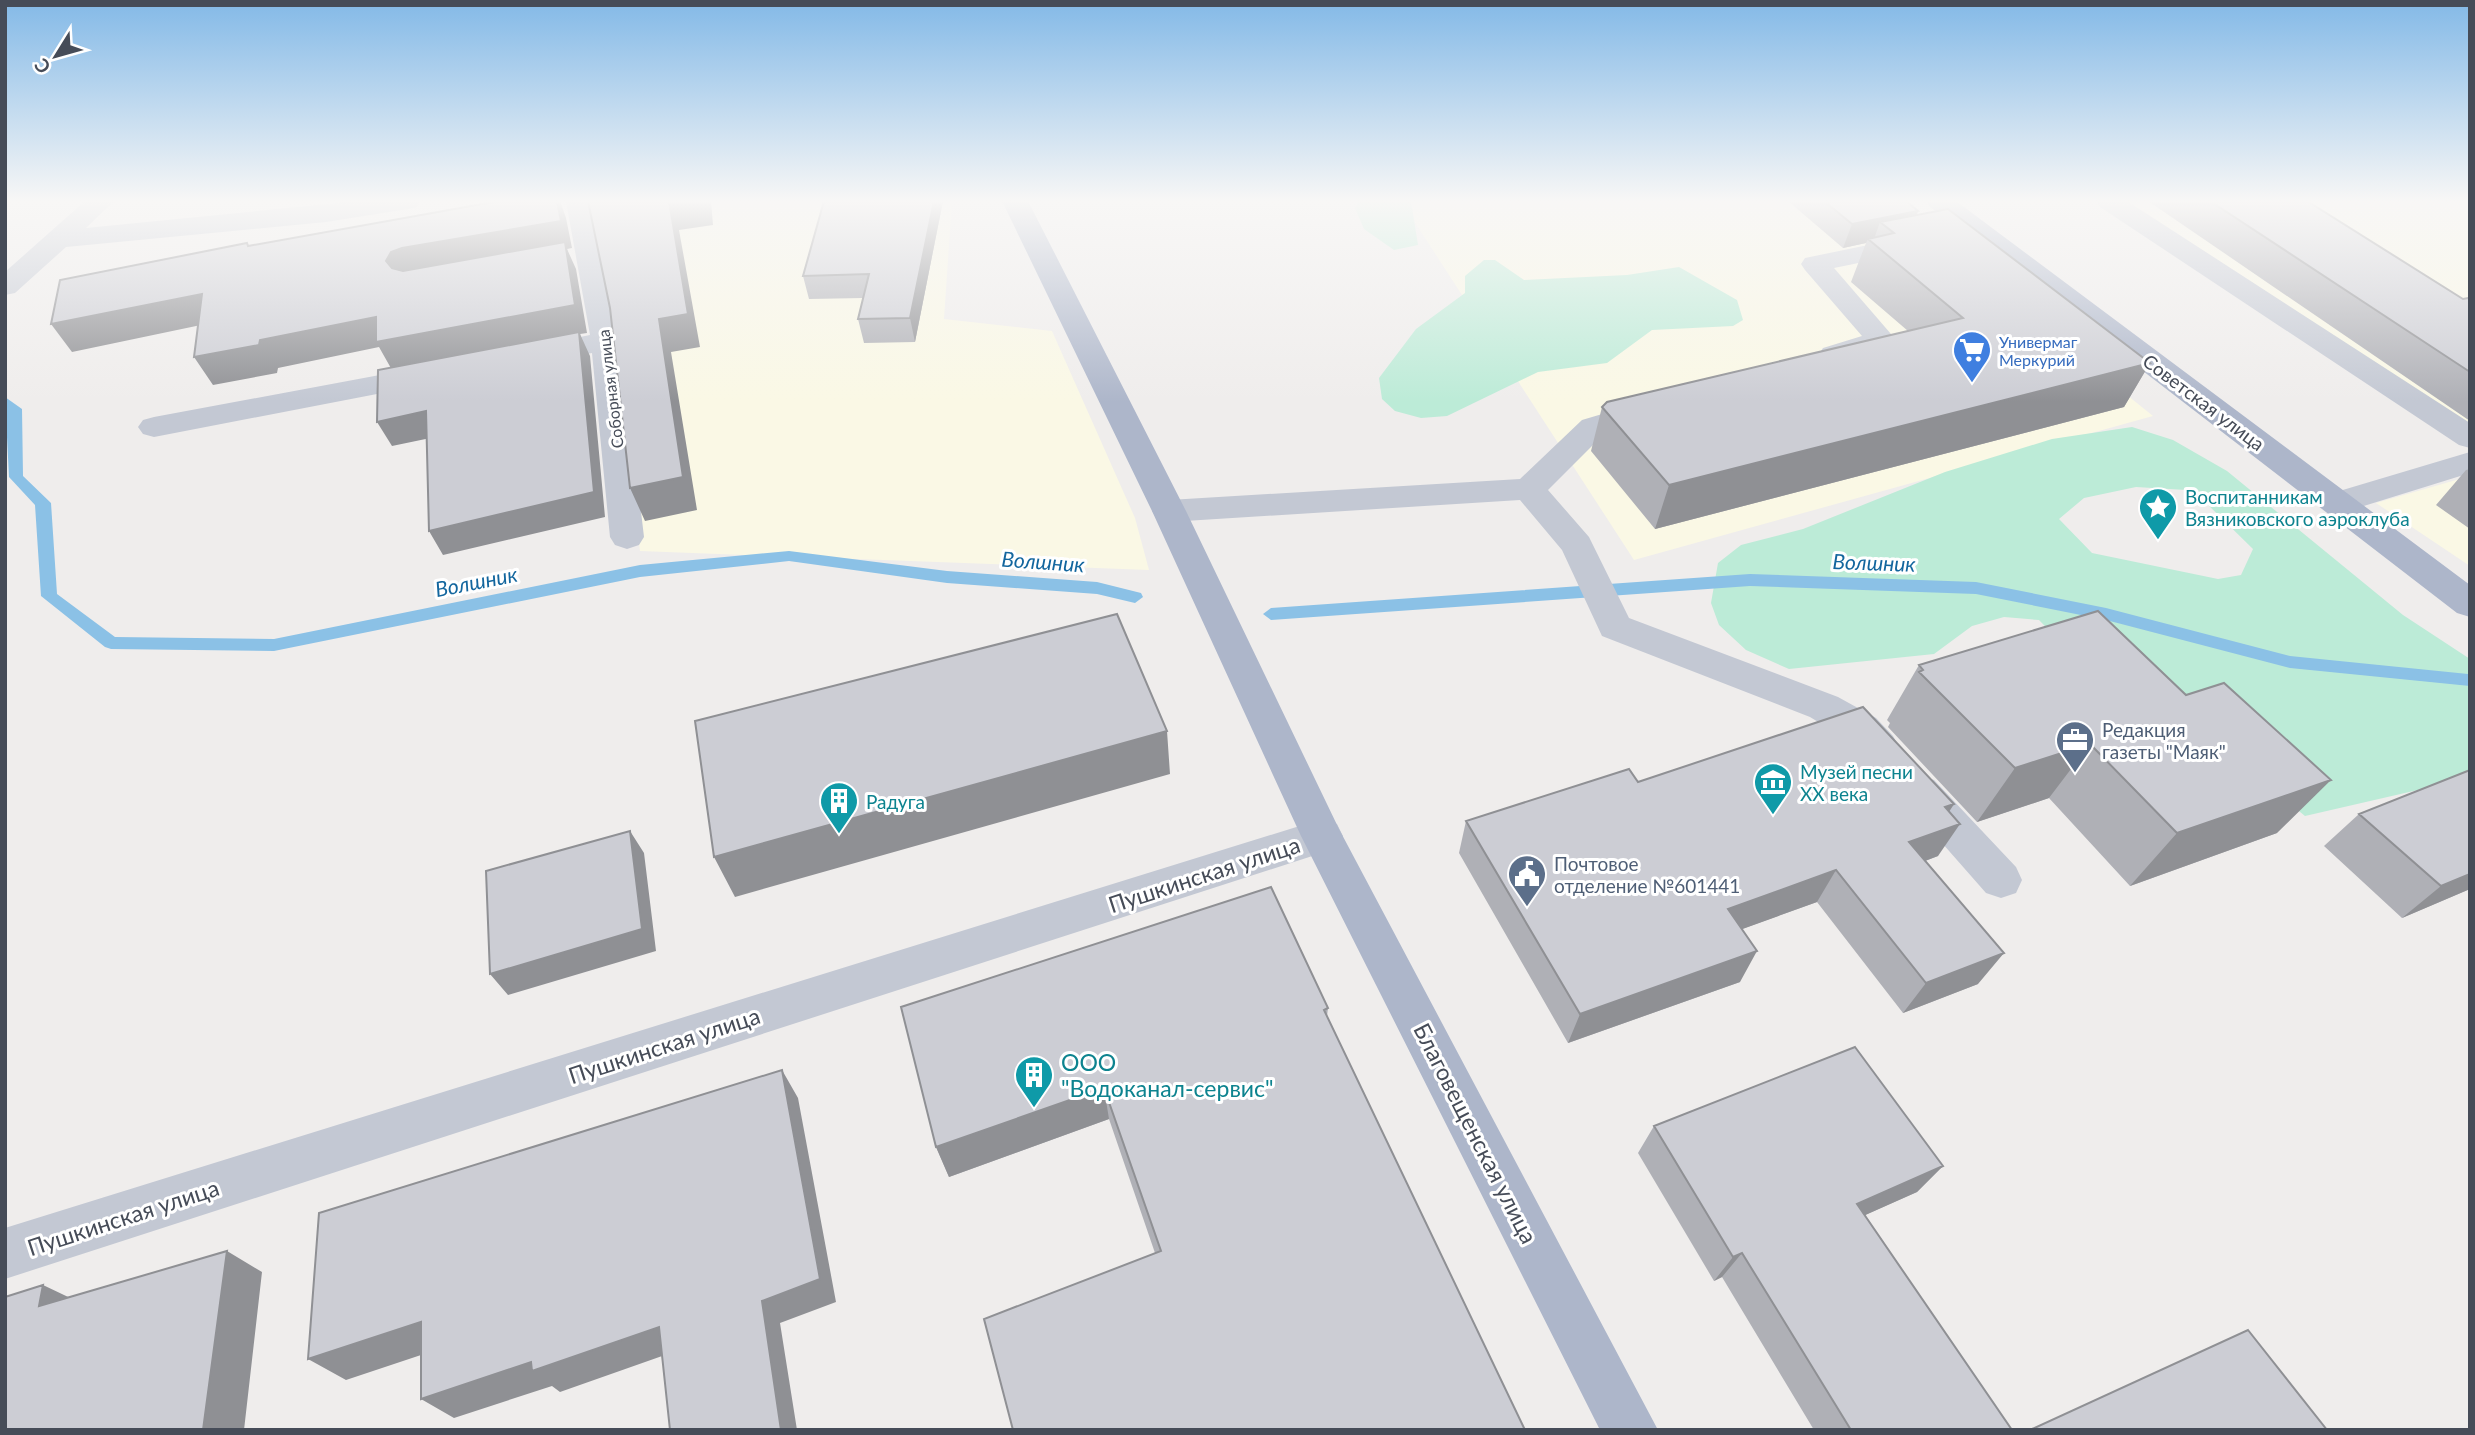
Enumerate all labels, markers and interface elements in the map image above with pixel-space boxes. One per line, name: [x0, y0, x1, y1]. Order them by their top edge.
north arrow: [21, 21, 91, 91]
text: С: [29, 54, 55, 78]
street label: Соборная улица: [593, 328, 627, 450]
supermarket icon: Универмаг Меркурий: [1951, 329, 1993, 384]
place label: Универмаг Меркурий: [1999, 332, 2078, 369]
street label: Советская улица: [2139, 349, 2269, 455]
place label: Воспитанникам Вязниковского аэроклуба: [2185, 485, 2410, 530]
place icon: Воспитанникам Вязниковского аэроклуба: [2137, 486, 2179, 541]
water label: Волшник: [1001, 546, 1085, 576]
water label: Волшник: [1832, 548, 1916, 576]
water label: Волшник: [433, 561, 519, 601]
place label: Редакция газеты "Маяк": [2102, 718, 2226, 763]
office icon: Редакция газеты "Маяк": [2054, 719, 2096, 774]
place label: Музей песни XX века: [1800, 760, 1913, 805]
museum icon: Музей песни XX века: [1752, 761, 1794, 816]
building icon: Радуга: [818, 780, 860, 835]
place label: Радуга: [866, 790, 925, 813]
street label: Пушкинская улица: [1105, 830, 1303, 918]
place label: Почтовое отделение №601441: [1554, 852, 1740, 897]
public building icon: Почтовое отделение №601441: [1506, 853, 1548, 908]
street label: Пушкинская улица: [565, 1001, 763, 1089]
street label: Благовещенская улица: [1408, 1018, 1544, 1248]
place label: ООО "Водоканал-сервис": [1061, 1048, 1274, 1102]
building icon: ООО "Водоканал-сервис": [1013, 1054, 1055, 1109]
street label: Пушкинская улица: [24, 1173, 222, 1261]

